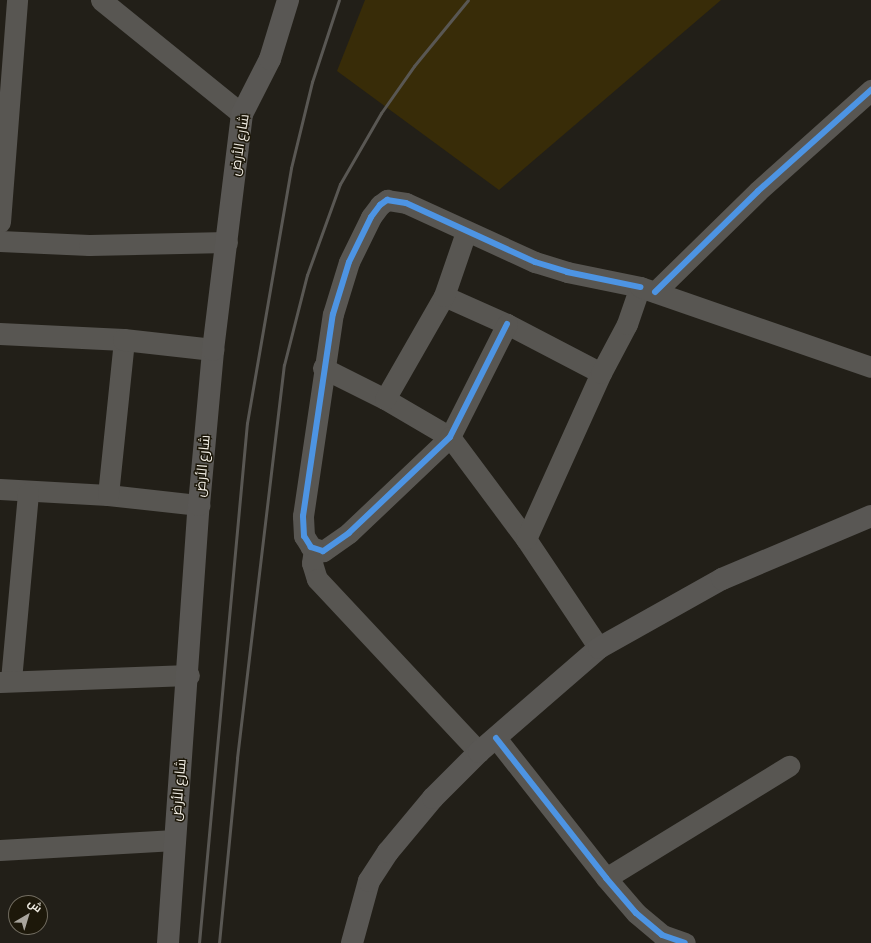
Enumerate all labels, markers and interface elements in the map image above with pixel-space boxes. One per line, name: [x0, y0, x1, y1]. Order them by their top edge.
street label: شارع الأرض: [227, 113, 253, 177]
street label: شارع الأرض: [192, 434, 214, 498]
street label: شارع الأرض: [168, 758, 190, 822]
north arrow: [8, 895, 48, 935]
text: ش: [26, 896, 45, 915]

